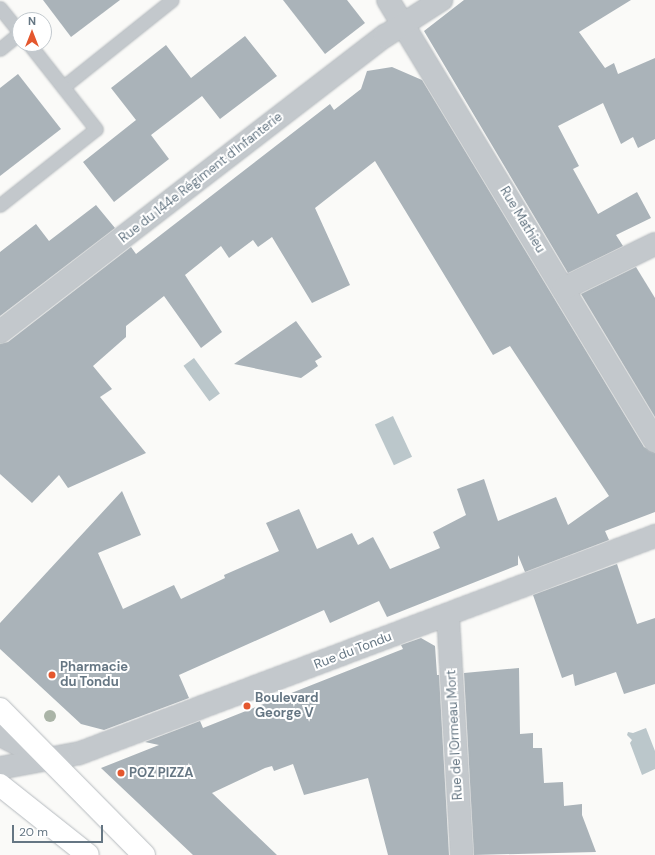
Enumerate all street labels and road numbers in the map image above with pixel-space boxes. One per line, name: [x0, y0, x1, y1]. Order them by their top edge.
street label: Rue du 144e Régiment d'Infanterie: [116, 109, 286, 247]
street label: Rue Mathieu: [496, 184, 548, 256]
street label: Rue du Tondu: [312, 629, 394, 673]
street label: Rue de l'Ormeau Mort: [444, 670, 466, 800]

